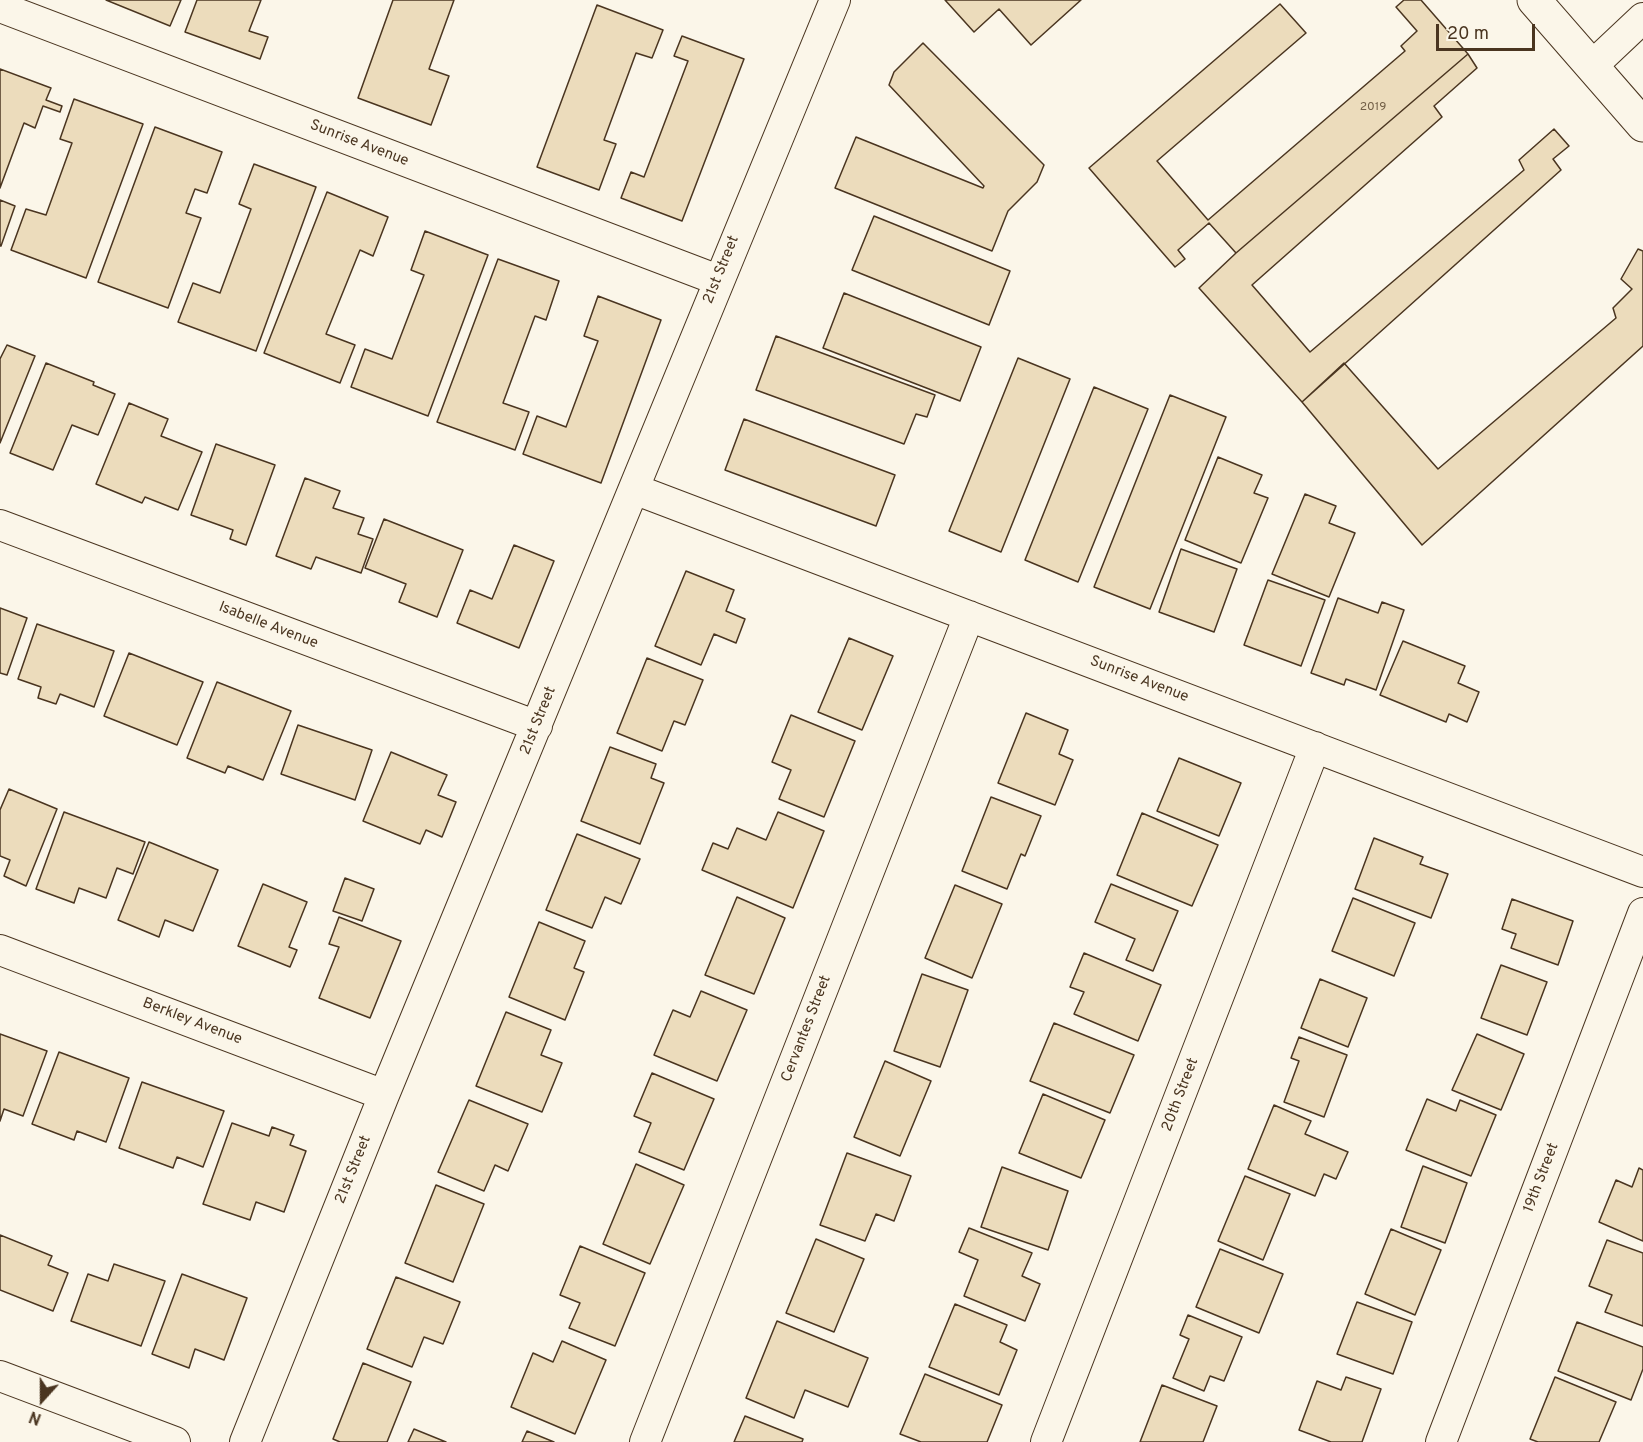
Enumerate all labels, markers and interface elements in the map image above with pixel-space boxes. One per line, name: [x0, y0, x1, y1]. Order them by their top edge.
scale bar: [1439, 12, 1538, 50]
text: 20 m: [1447, 23, 1489, 46]
house number: 2019: [1360, 101, 1386, 115]
street label: Sunrise Avenue: [307, 117, 411, 171]
street label: 21st Street: [700, 233, 744, 307]
street label: Isabelle Avenue: [216, 599, 320, 653]
street label: Sunrise Avenue: [1087, 653, 1191, 707]
street label: 21st Street: [517, 684, 561, 758]
street label: Cervantes Street: [778, 973, 836, 1085]
street label: Berkley Avenue: [140, 995, 244, 1049]
street label: 20th Street: [1159, 1056, 1203, 1134]
street label: 21st Street: [332, 1133, 376, 1207]
street label: 19th Street: [1520, 1141, 1564, 1215]
north arrow: [12, 1370, 72, 1430]
text: N: [27, 1405, 45, 1428]

